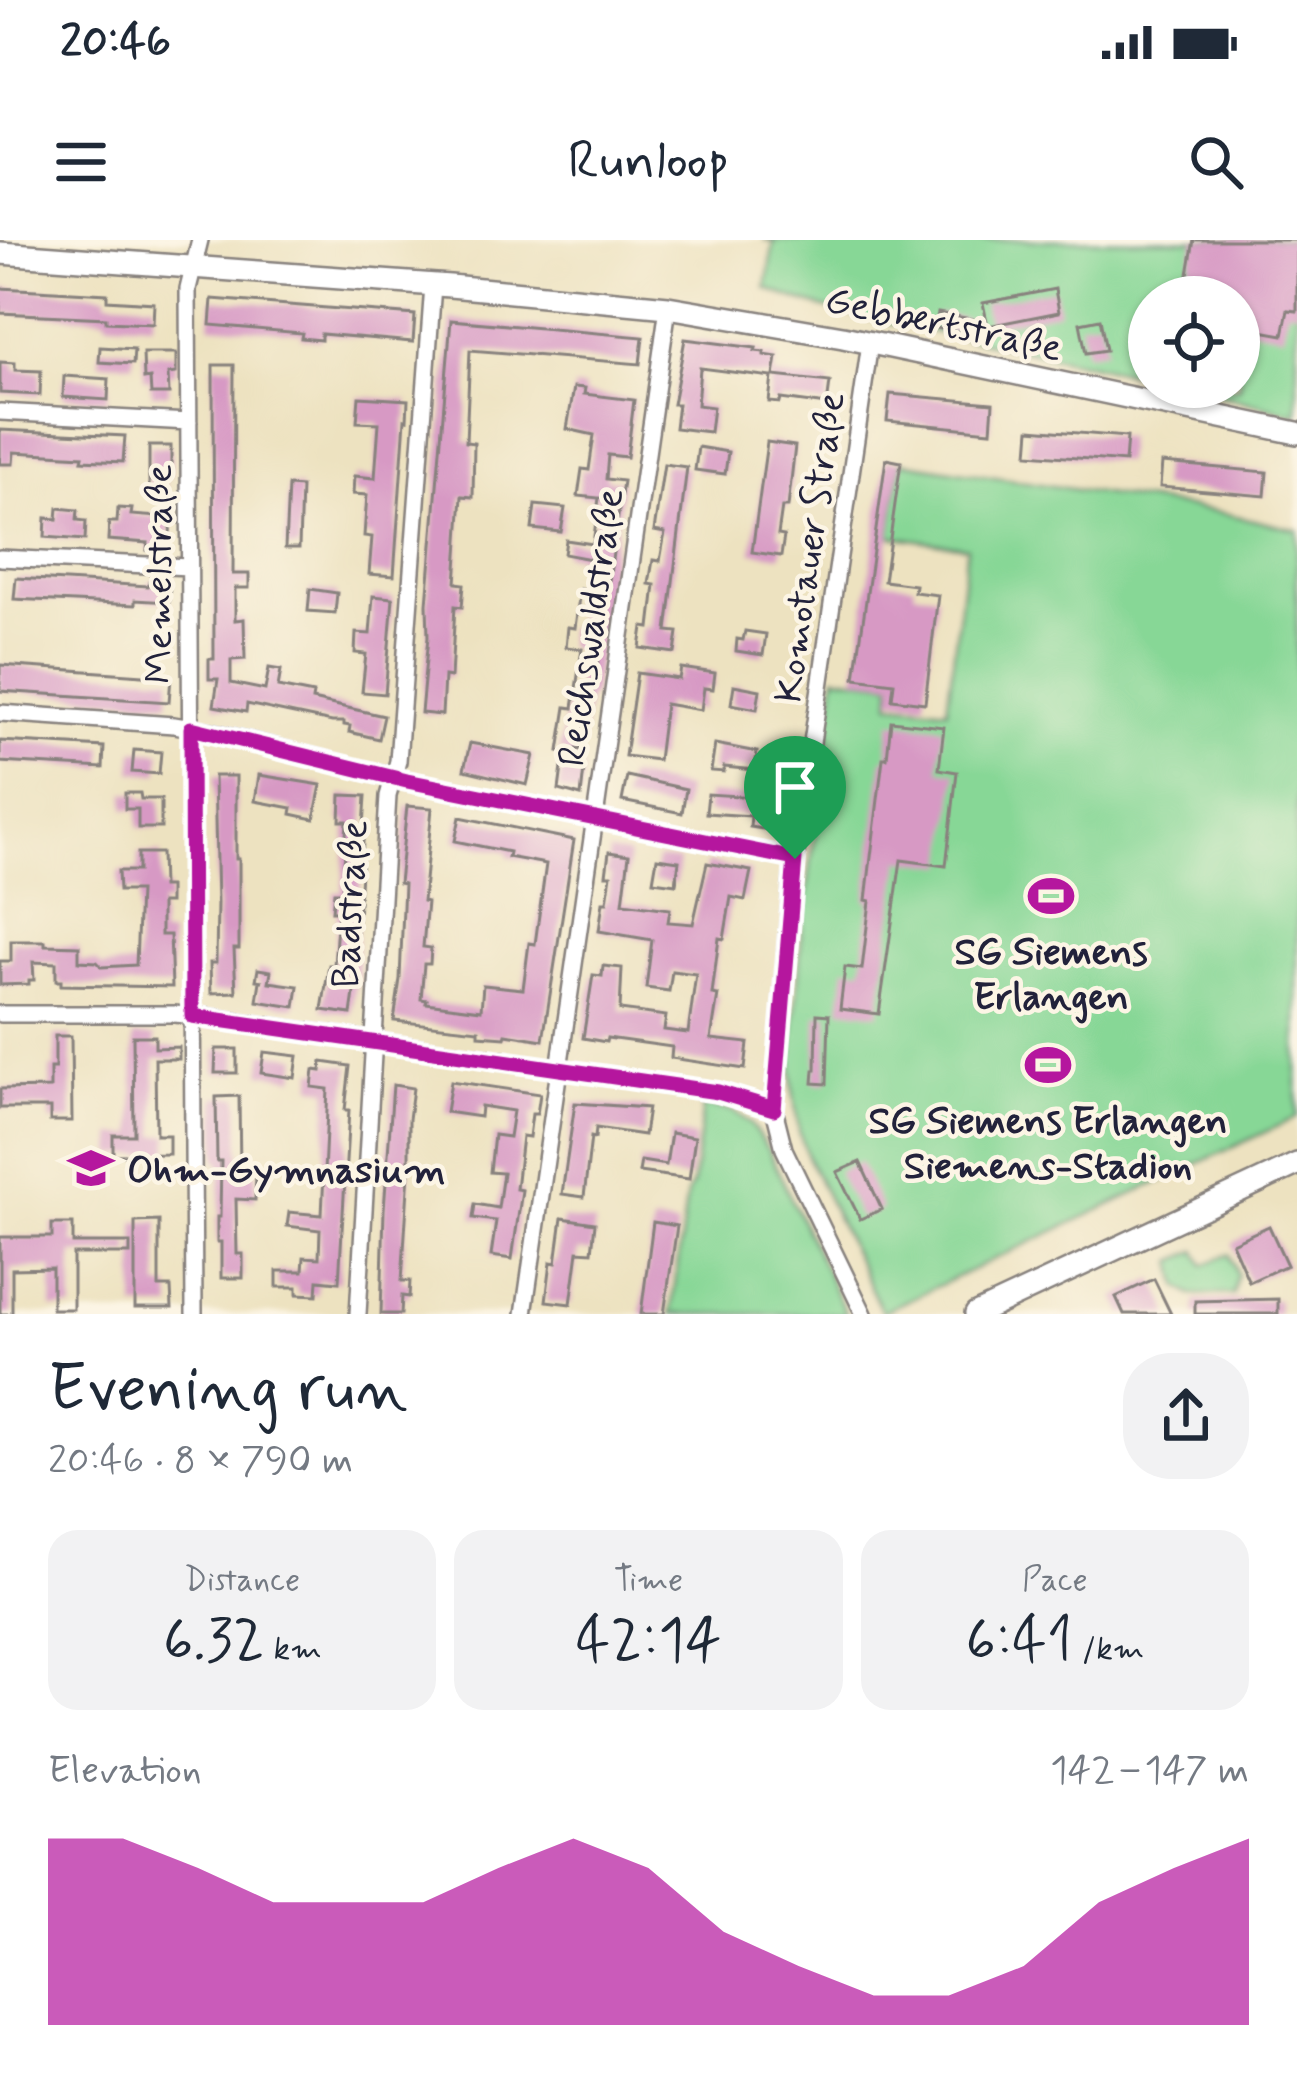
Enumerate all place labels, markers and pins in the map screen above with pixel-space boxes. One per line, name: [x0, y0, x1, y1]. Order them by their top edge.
pin: [744, 736, 846, 859]
sports icon: SG Siemens Erlangen: [1026, 871, 1076, 921]
place label: SG Siemens Erlangen: [954, 928, 1148, 1024]
sports icon: SG Siemens Erlangen Siemens-Stadion: [1023, 1040, 1073, 1090]
place label: SG Siemens Erlangen Siemens-Stadion: [869, 1097, 1227, 1193]
school or university icon: Ohm-Gymnasium: [66, 1143, 116, 1193]
place label: Ohm-Gymnasium: [127, 1146, 446, 1197]

